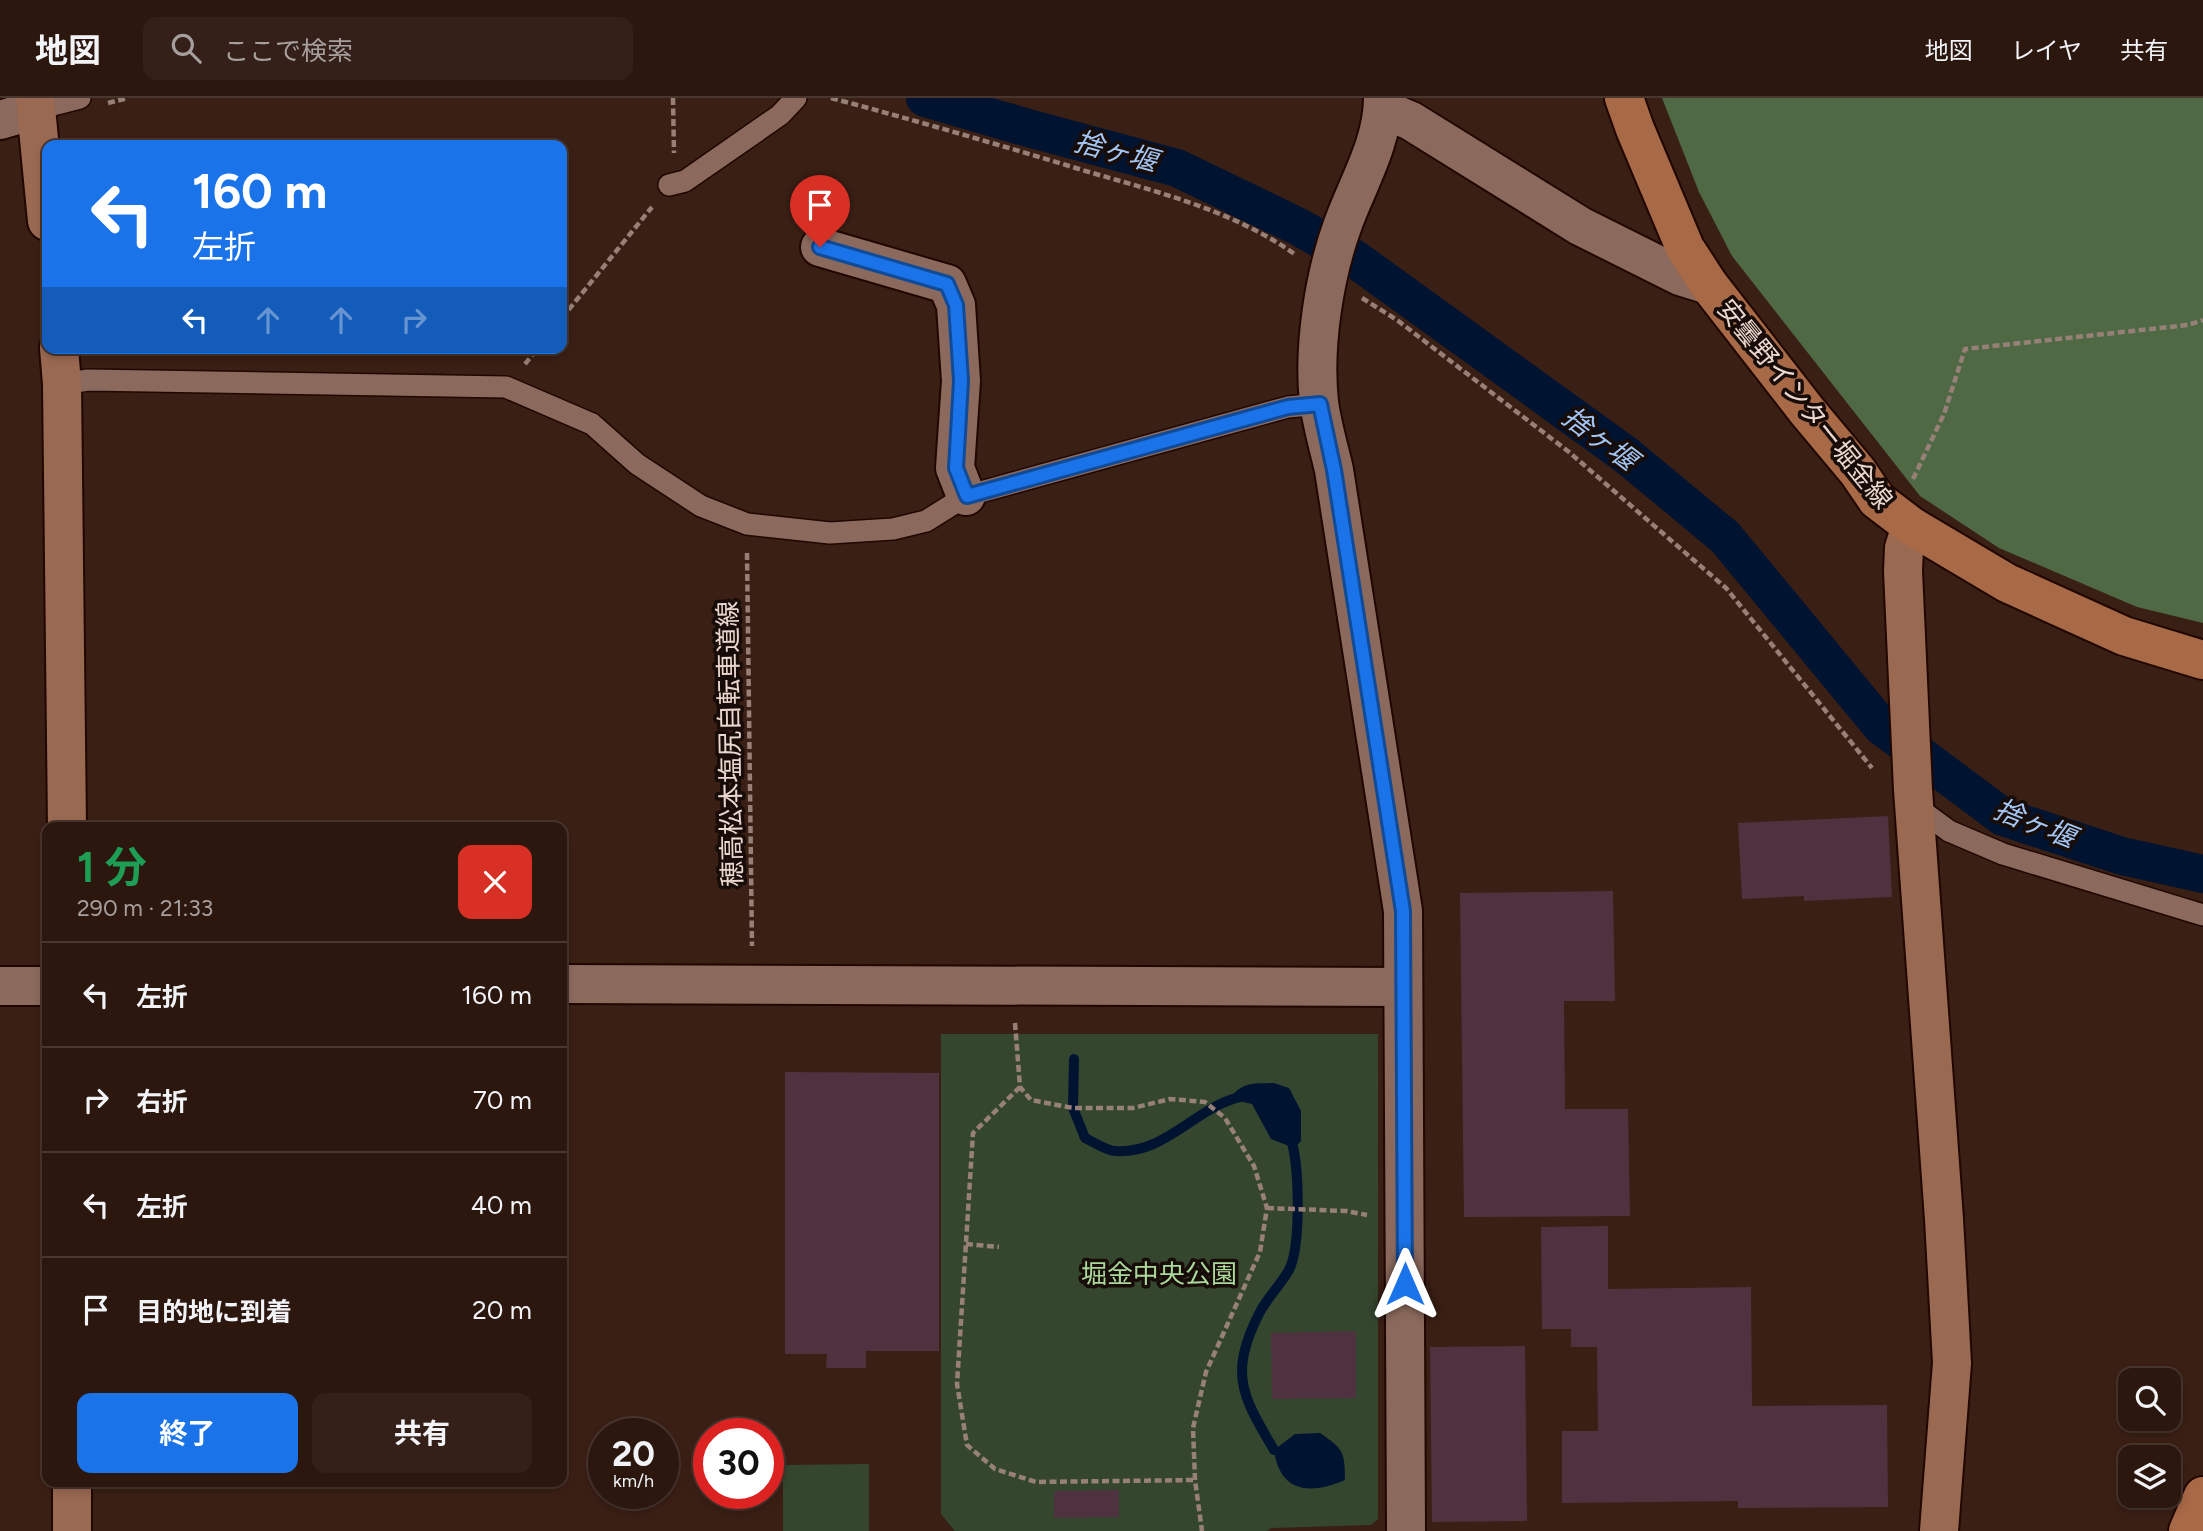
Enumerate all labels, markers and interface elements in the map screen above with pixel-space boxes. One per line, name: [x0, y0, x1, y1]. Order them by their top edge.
search box: [143, 17, 633, 80]
icon: search: [167, 29, 205, 67]
text: 地図: [35, 31, 101, 70]
text: ここで検索: [223, 35, 353, 67]
text: 地図: [1925, 36, 1973, 65]
text: レイヤ: [2011, 36, 2082, 65]
text: 共有: [2120, 36, 2168, 65]
water label: 捨ヶ堰: [1071, 124, 1166, 180]
text: 160 m: [192, 161, 327, 220]
icon: left: [77, 168, 168, 259]
pin: [790, 175, 850, 247]
icon: arrive: [801, 186, 839, 224]
text: 左折: [192, 228, 256, 266]
street label: 安曇野インター堀金線: [1711, 293, 1899, 515]
icon: left: [176, 301, 214, 339]
icon: ahead: [249, 301, 287, 339]
icon: ahead: [322, 301, 360, 339]
icon: right: [395, 301, 433, 339]
water label: 捨ヶ堰: [1556, 399, 1648, 480]
street label: 穂高松本塩尻自転車道線: [712, 601, 748, 887]
water label: 捨ヶ堰: [1990, 792, 2085, 856]
text: 1 分: [77, 842, 147, 893]
button: close: [458, 845, 532, 919]
text: 290 m · 21:33: [77, 894, 213, 922]
icon: left: [77, 976, 115, 1014]
text: 160 m: [461, 979, 532, 1011]
text: 左折: [136, 981, 188, 1013]
icon: right: [77, 1081, 115, 1119]
text: 70 m: [473, 1084, 532, 1116]
text: 右折: [136, 1086, 188, 1118]
icon: left: [77, 1186, 115, 1224]
text: 40 m: [471, 1189, 532, 1221]
text: 左折: [136, 1191, 188, 1223]
position arrow: [1368, 1247, 1442, 1321]
park label: 堀金中央公園: [1081, 1258, 1237, 1290]
icon: arrive: [77, 1291, 115, 1329]
text: 20 m: [472, 1294, 532, 1326]
text: 目的地に到着: [136, 1296, 292, 1328]
map controls: [2118, 1368, 2181, 1508]
button: search: [2118, 1368, 2181, 1431]
button: 終了: [77, 1393, 298, 1473]
button: 共有: [312, 1393, 532, 1473]
speed limit sign: 30: [693, 1418, 784, 1509]
text: 20: [612, 1433, 655, 1475]
button: layers: [2118, 1445, 2181, 1508]
text: km/h: [613, 1470, 654, 1492]

